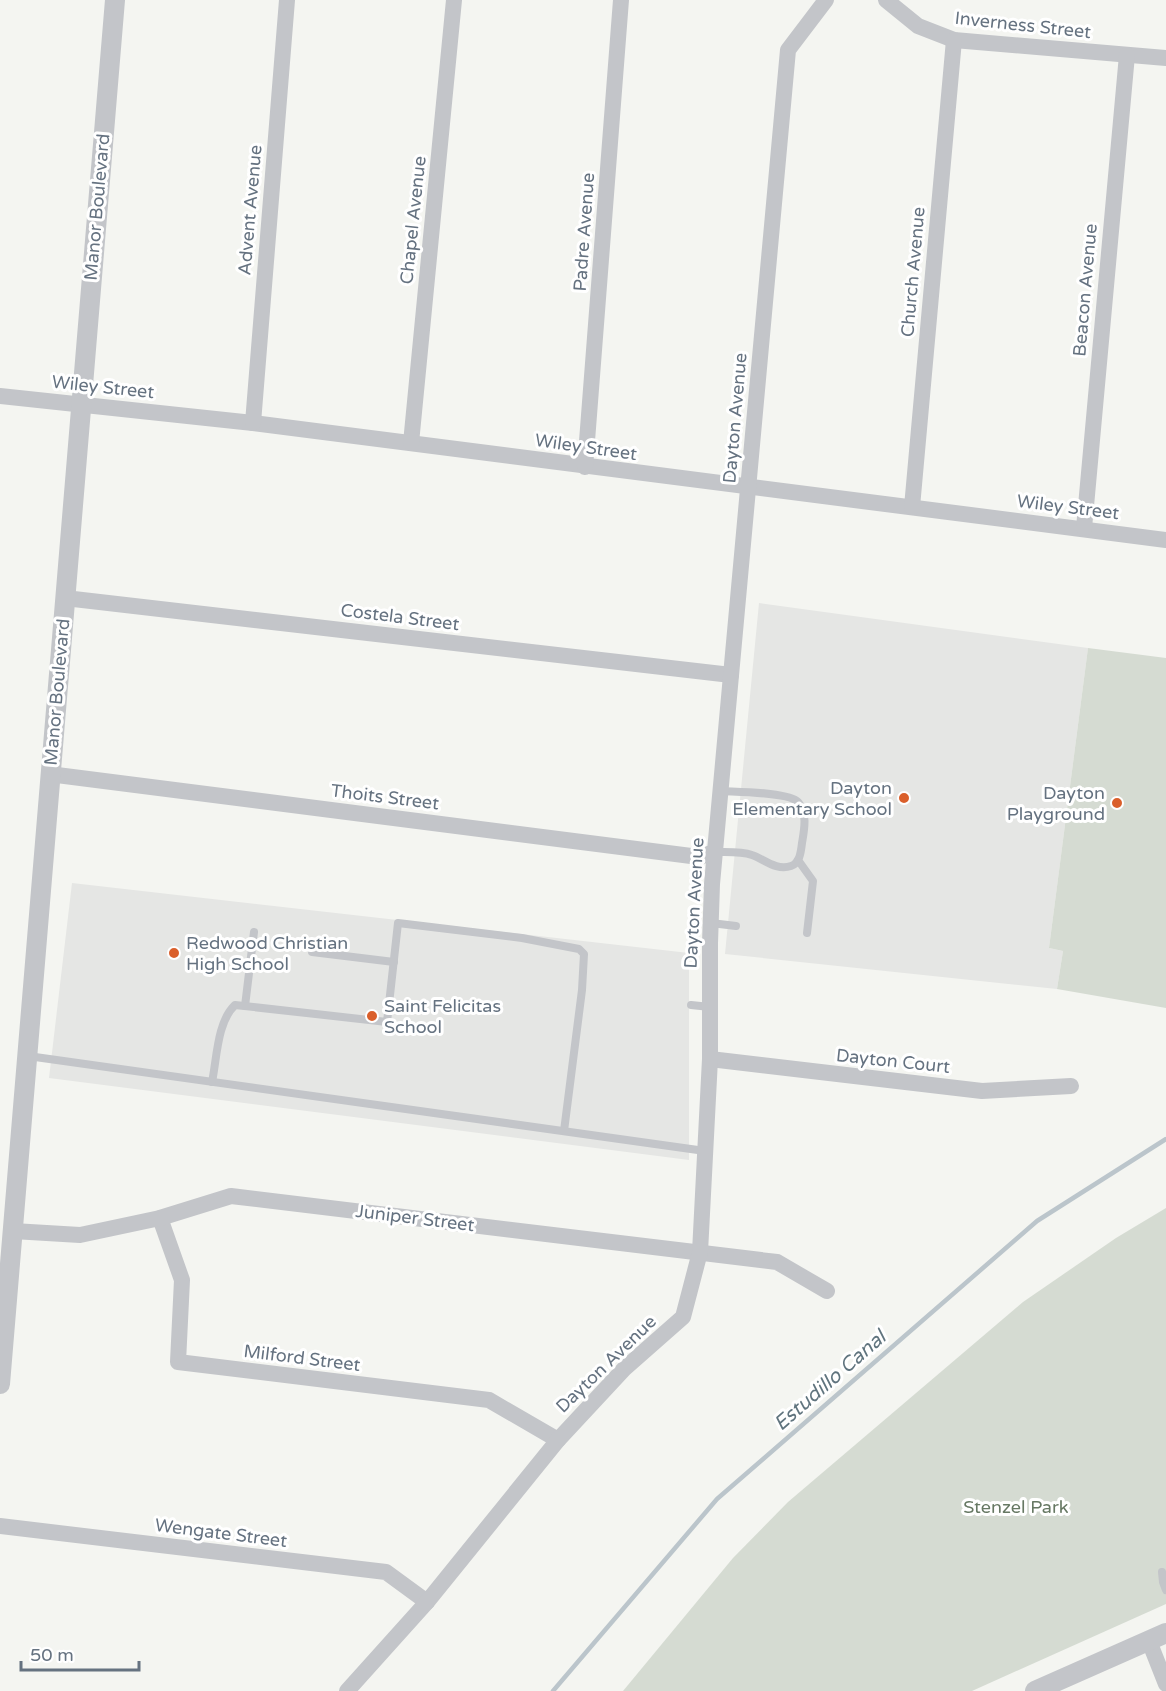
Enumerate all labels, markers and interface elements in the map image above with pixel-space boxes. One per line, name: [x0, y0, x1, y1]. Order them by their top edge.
street label: Inverness Street: [954, 7, 1092, 43]
street label: Manor Boulevard: [80, 133, 114, 281]
street label: Advent Avenue: [233, 144, 267, 276]
street label: Chapel Avenue: [395, 155, 431, 285]
street label: Padre Avenue: [569, 172, 599, 292]
street label: Church Avenue: [896, 206, 930, 338]
street label: Beacon Avenue: [1068, 223, 1102, 357]
street label: Dayton Avenue: [718, 352, 752, 484]
street label: Wiley Street: [51, 371, 155, 403]
street label: Wiley Street: [534, 429, 639, 465]
street label: Wiley Street: [1016, 490, 1121, 524]
street label: Costela Street: [339, 599, 461, 635]
street label: Manor Boulevard: [40, 618, 74, 766]
place label: Dayton Elementary School: [732, 777, 892, 820]
street label: Thoits Street: [330, 779, 440, 815]
place label: Dayton Playground: [1007, 782, 1105, 825]
marker: Dayton Elementary School: [897, 791, 911, 805]
marker: Dayton Playground: [1110, 796, 1124, 810]
street label: Dayton Avenue: [680, 837, 708, 969]
place label: Redwood Christian High School: [186, 932, 348, 975]
marker: Redwood Christian High School: [167, 946, 181, 960]
place label: Saint Felicitas School: [384, 995, 501, 1038]
marker: Saint Felicitas School: [365, 1009, 379, 1023]
street label: Dayton Court: [835, 1044, 951, 1078]
street label: Juniper Street: [354, 1200, 476, 1236]
street label: Dayton Avenue: [551, 1311, 661, 1417]
water label: Estudillo Canal: [769, 1325, 892, 1436]
street label: Milford Street: [242, 1340, 362, 1376]
park label: Stenzel Park: [963, 1496, 1069, 1518]
street label: Wengate Street: [154, 1514, 288, 1552]
scale bar: [21, 1634, 140, 1672]
text: 50 m: [30, 1644, 74, 1666]

